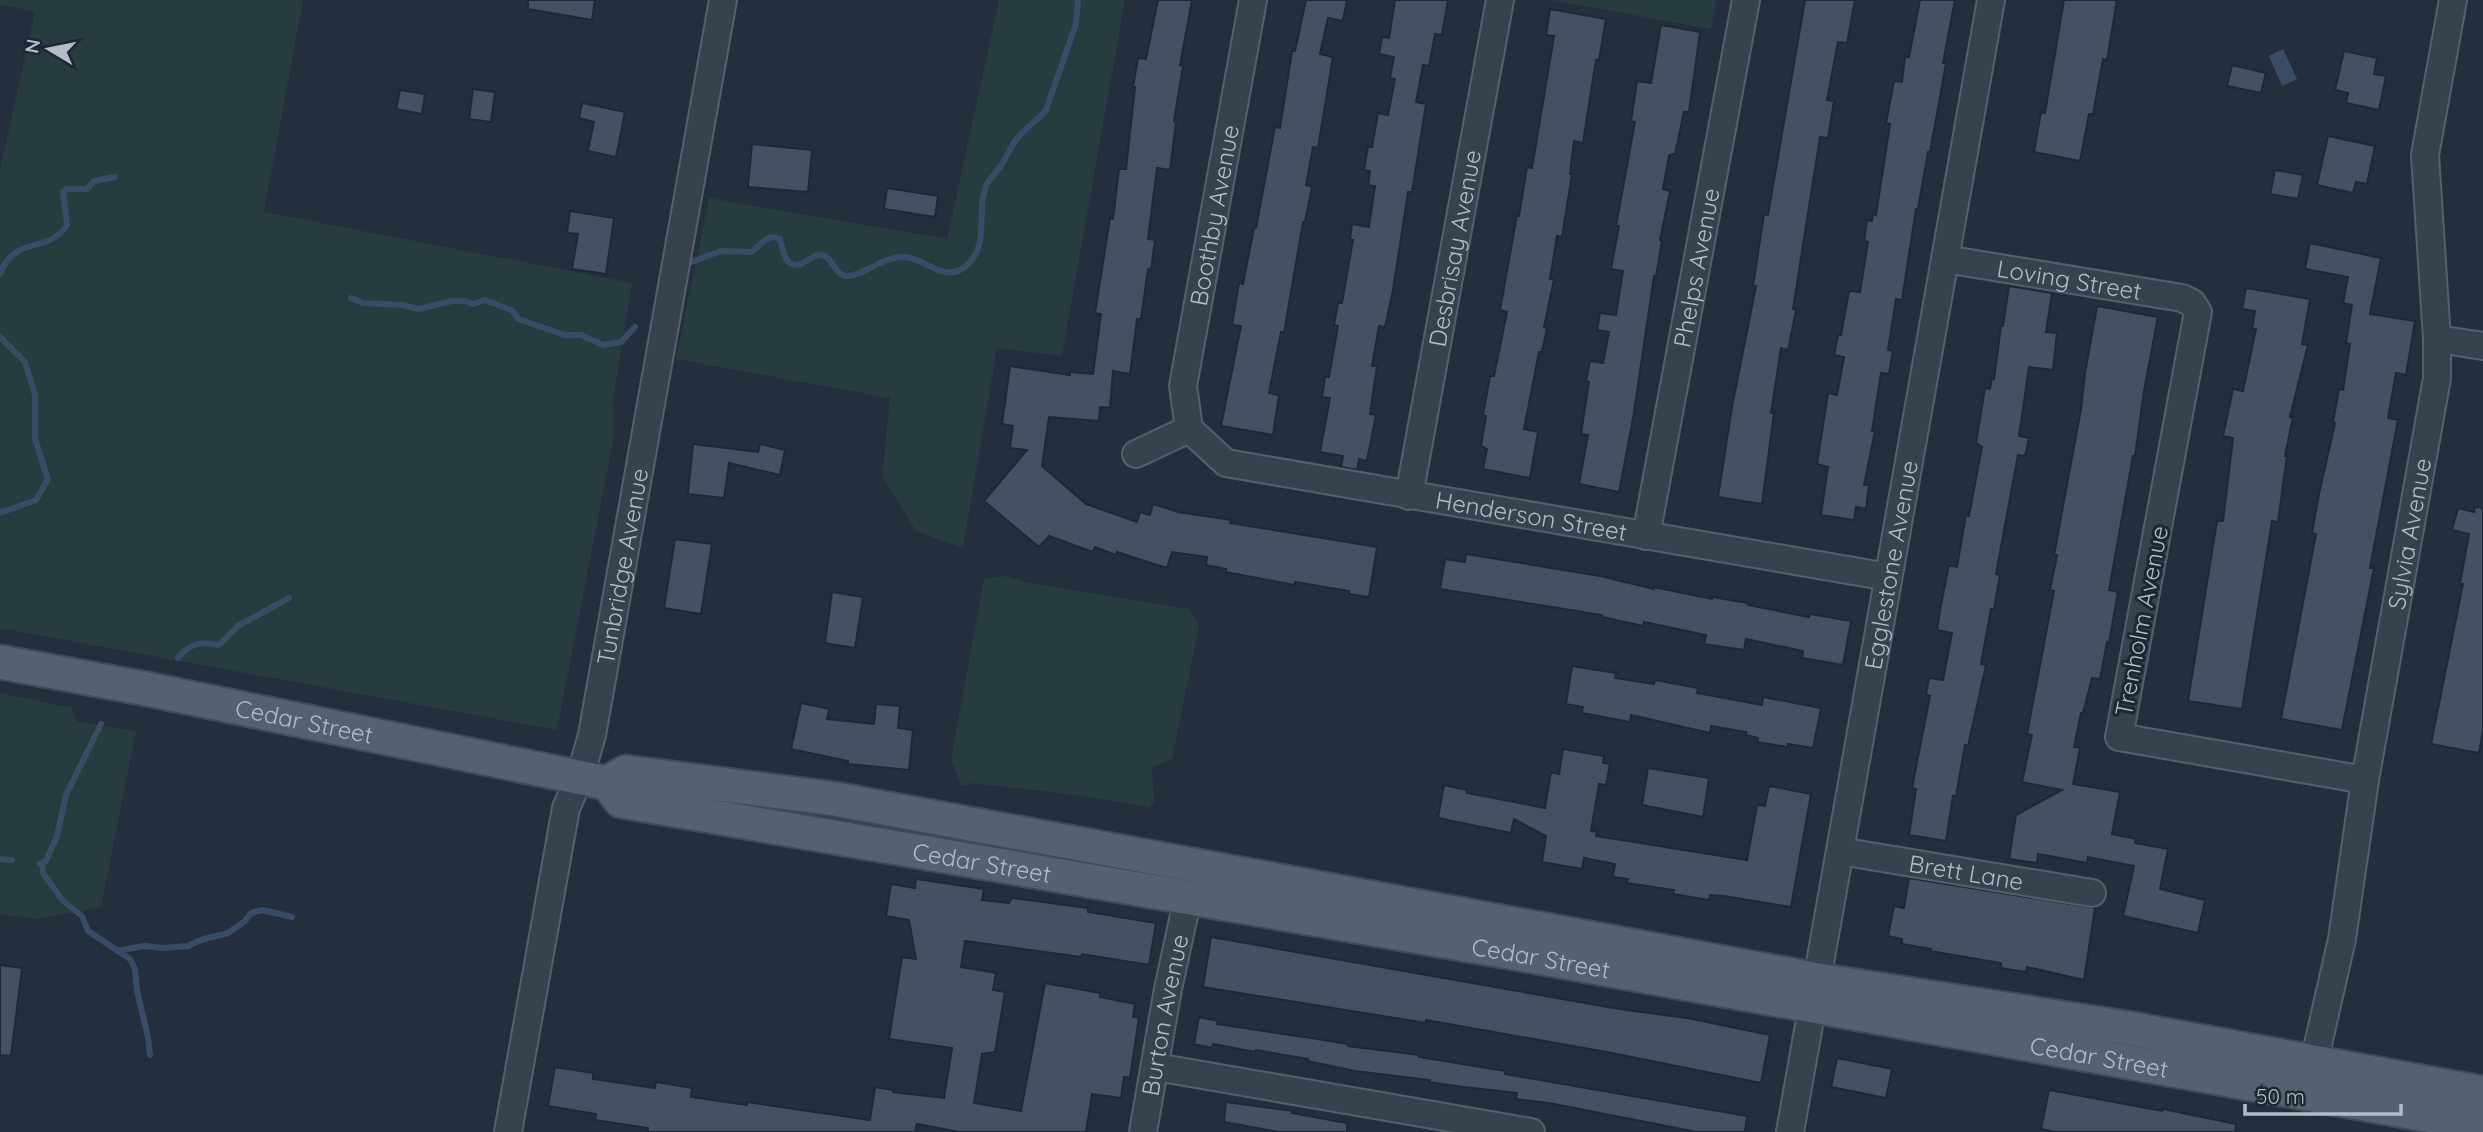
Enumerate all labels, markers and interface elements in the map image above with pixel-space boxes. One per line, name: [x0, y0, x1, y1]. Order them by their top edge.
north arrow: [14, 14, 84, 84]
text: N: [19, 37, 45, 55]
street label: Boothby Avenue: [1183, 122, 1245, 308]
street label: Desbrisay Avenue: [1422, 147, 1487, 349]
street label: Phelps Avenue: [1667, 185, 1726, 350]
street label: Loving Street: [1995, 253, 2144, 306]
street label: Sylvia Avenue: [2381, 456, 2437, 612]
street label: Egglestone Avenue: [1857, 458, 1924, 672]
street label: Tunbridge Avenue: [590, 466, 654, 667]
street label: Henderson Street: [1433, 484, 1629, 547]
street label: Trenholm Avenue: [2108, 523, 2174, 719]
street label: Cedar Street: [233, 692, 376, 750]
street label: Cedar Street: [911, 836, 1053, 889]
street label: Brett Lane: [1907, 848, 2026, 896]
street label: Burton Avenue: [1135, 931, 1194, 1098]
street label: Cedar Street: [1470, 931, 1612, 985]
street label: Cedar Street: [2028, 1030, 2171, 1084]
scale bar: [2245, 1072, 2401, 1116]
text: 50 m: [2256, 1083, 2305, 1109]

